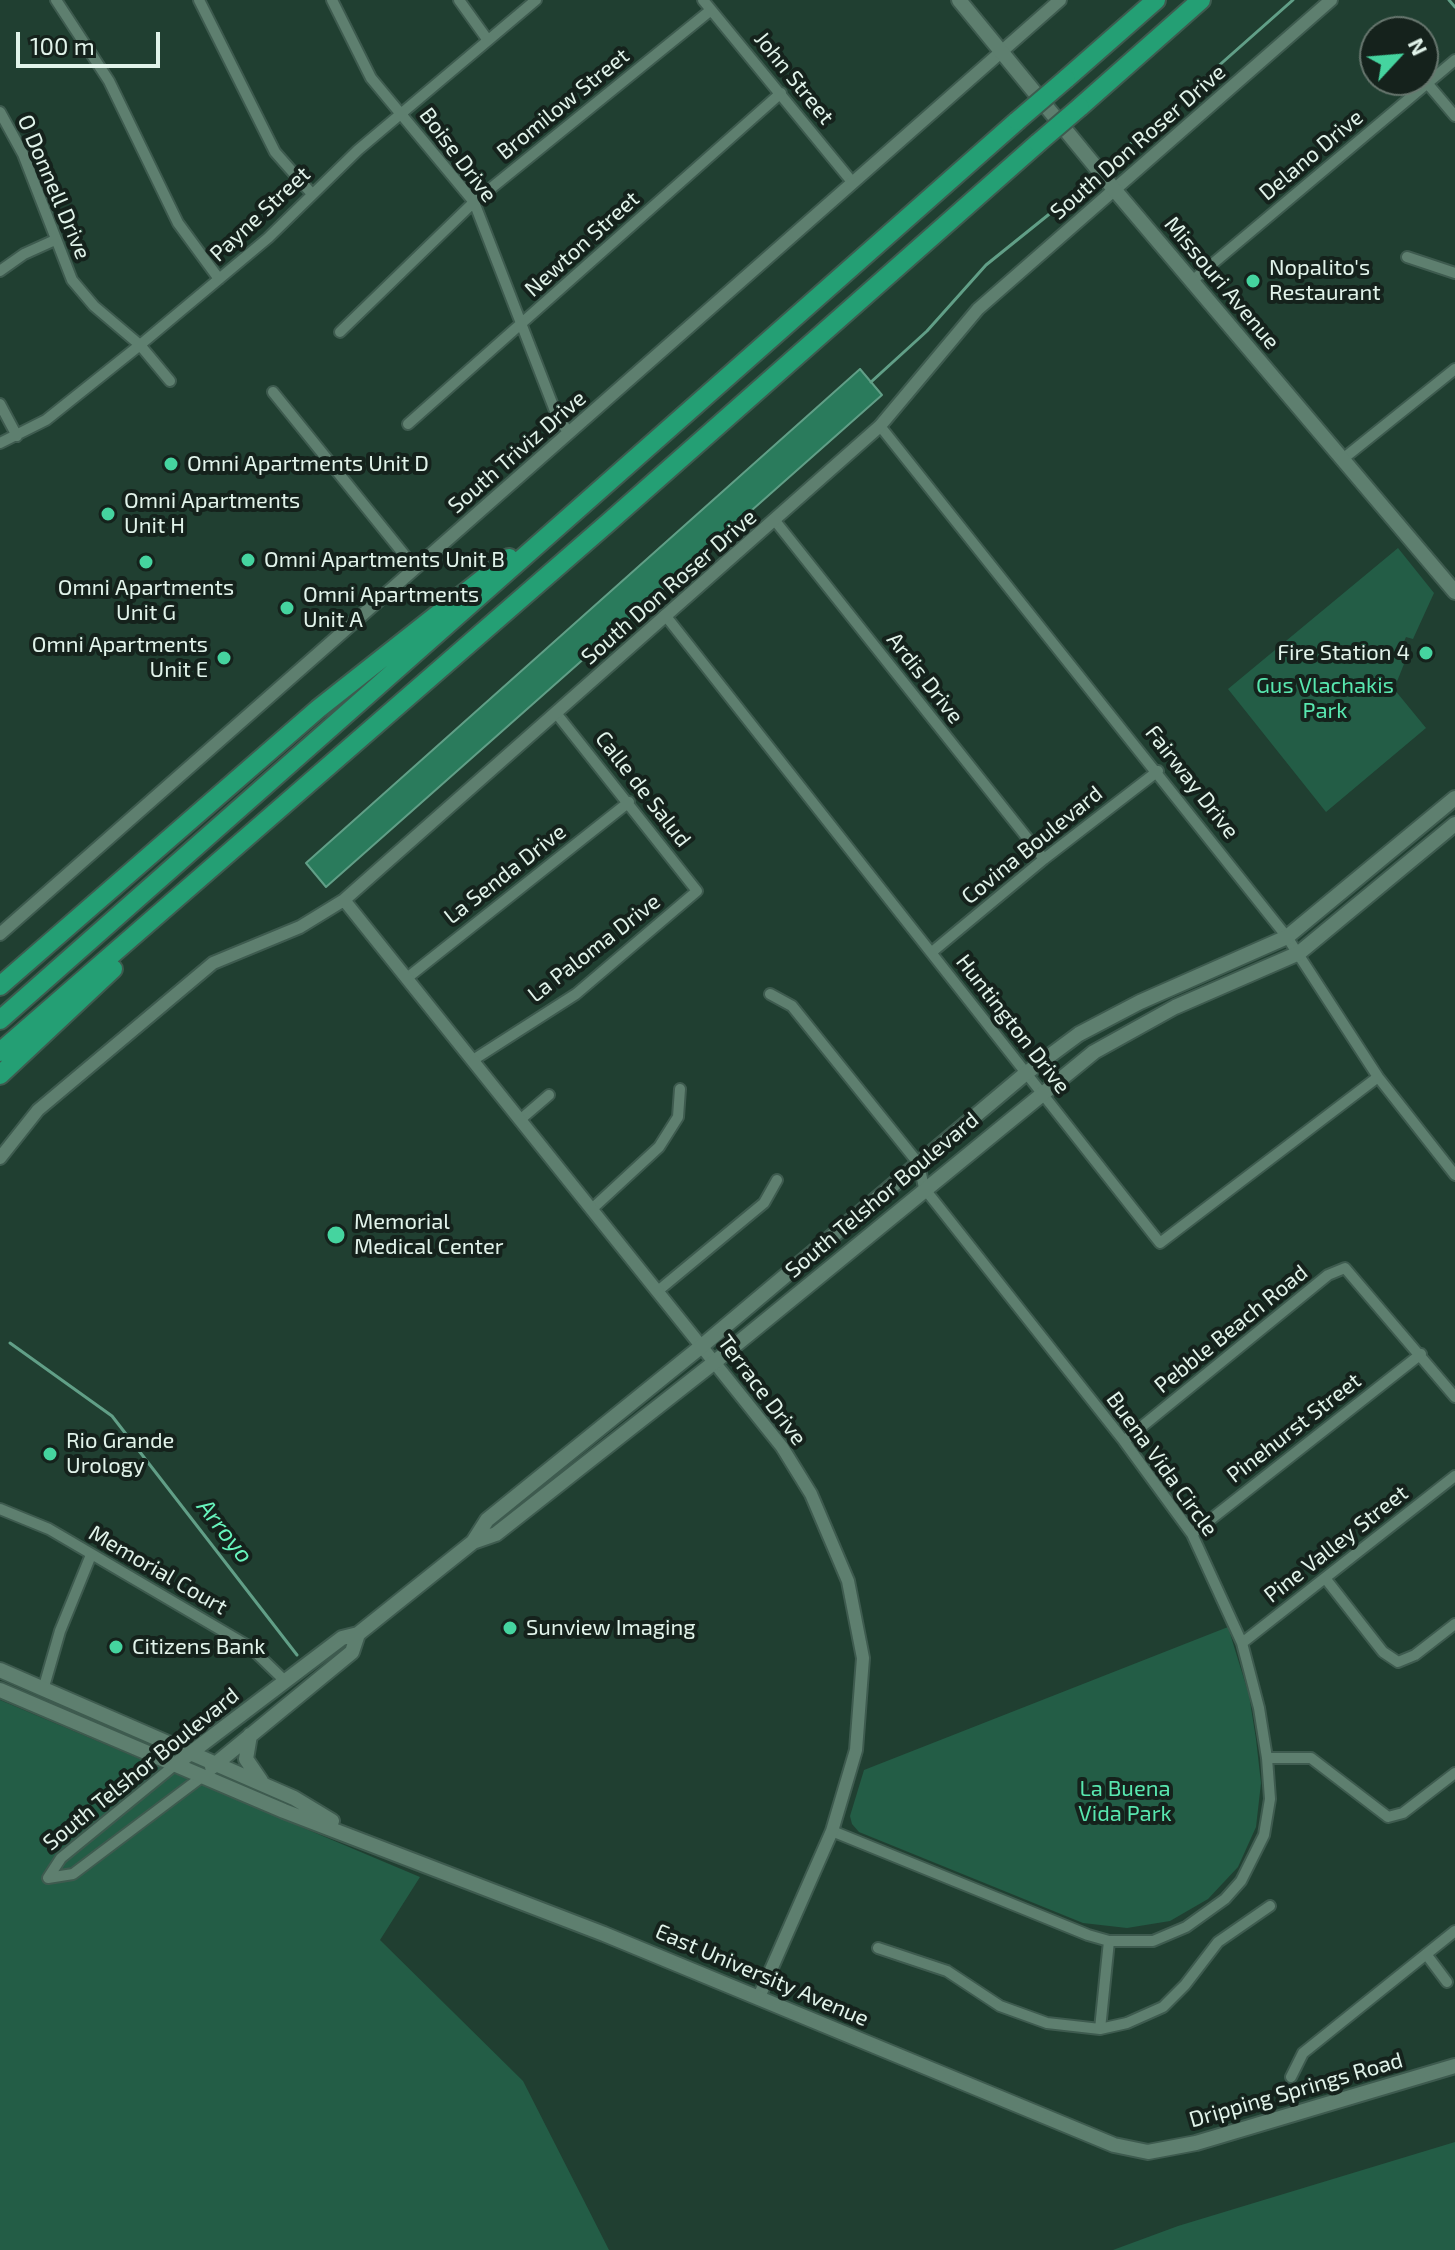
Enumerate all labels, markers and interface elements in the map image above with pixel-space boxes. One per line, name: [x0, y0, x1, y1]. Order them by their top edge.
scale bar: [20, 16, 164, 66]
north arrow: [1359, 16, 1439, 96]
street label: John Street: [749, 26, 839, 130]
text: 100 m: [30, 31, 95, 60]
text: N: [1404, 34, 1434, 59]
street label: Bromilow Street: [492, 43, 634, 165]
street label: South Don Roser Drive: [1045, 59, 1231, 225]
street label: Boise Drive: [414, 102, 502, 208]
street label: Delano Drive: [1254, 104, 1368, 206]
street label: O Donnell Drive: [12, 111, 96, 263]
street label: Payne Street: [204, 161, 316, 267]
street label: Newton Street: [519, 186, 645, 302]
street label: Missouri Avenue: [1159, 211, 1285, 355]
place label: Nopalito's Restaurant: [1269, 255, 1381, 306]
marker: Nopalito's Restaurant: [1244, 272, 1262, 290]
street label: South Triviz Drive: [443, 385, 591, 519]
place label: Omni Apartments Unit D: [187, 451, 429, 477]
marker: Omni Apartments Unit D: [162, 455, 180, 473]
place label: Omni Apartments Unit H: [124, 488, 300, 540]
street label: South Don Roser Drive: [576, 504, 762, 670]
marker: Omni Apartments Unit H: [99, 505, 117, 523]
place label: Omni Apartments Unit B: [264, 547, 505, 573]
marker: Omni Apartments Unit B: [239, 551, 257, 569]
marker: Omni Apartments Unit G: [137, 553, 155, 571]
place label: Omni Apartments Unit G: [58, 575, 234, 626]
place label: Omni Apartments Unit A: [303, 582, 479, 634]
marker: Omni Apartments Unit A: [278, 599, 296, 617]
street label: Ardis Drive: [881, 627, 969, 729]
place label: Omni Apartments Unit E: [32, 632, 208, 684]
place label: Fire Station 4: [1277, 640, 1410, 666]
marker: Fire Station 4: [1417, 644, 1435, 662]
marker: Omni Apartments Unit E: [215, 649, 233, 667]
park label: Gus Vlachakis Park: [1256, 673, 1394, 724]
street label: Fairway Drive: [1140, 720, 1244, 844]
street label: Calle de Salud: [590, 726, 696, 852]
street label: Covina Boulevard: [956, 780, 1108, 910]
street label: La Senda Drive: [439, 818, 571, 930]
street label: La Paloma Drive: [523, 888, 665, 1008]
street label: Huntington Drive: [950, 949, 1076, 1099]
street label: South Telshor Boulevard: [780, 1106, 984, 1284]
place label: Memorial Medical Center: [354, 1209, 504, 1260]
marker: Memorial Medical Center: [325, 1224, 347, 1246]
street label: Pebble Beach Road: [1149, 1259, 1313, 1399]
street label: Terrace Drive: [712, 1330, 812, 1450]
street label: Pinehurst Street: [1222, 1367, 1366, 1489]
street label: Buena Vida Circle: [1101, 1387, 1223, 1541]
place label: Rio Grande Urology: [66, 1428, 174, 1480]
marker: Rio Grande Urology: [41, 1445, 59, 1463]
street label: Pine Valley Street: [1259, 1480, 1413, 1608]
water label: Arroyo: [191, 1493, 259, 1569]
street label: Memorial Court: [84, 1520, 232, 1620]
place label: Sunview Imaging: [526, 1615, 696, 1641]
marker: Sunview Imaging: [501, 1619, 519, 1637]
place label: Citizens Bank: [132, 1634, 265, 1660]
marker: Citizens Bank: [107, 1638, 125, 1656]
street label: South Telshor Boulevard: [38, 1682, 244, 1856]
park label: La Buena Vida Park: [1078, 1776, 1172, 1828]
street label: East University Avenue: [651, 1918, 873, 2032]
street label: Dripping Springs Road: [1186, 2047, 1406, 2133]

